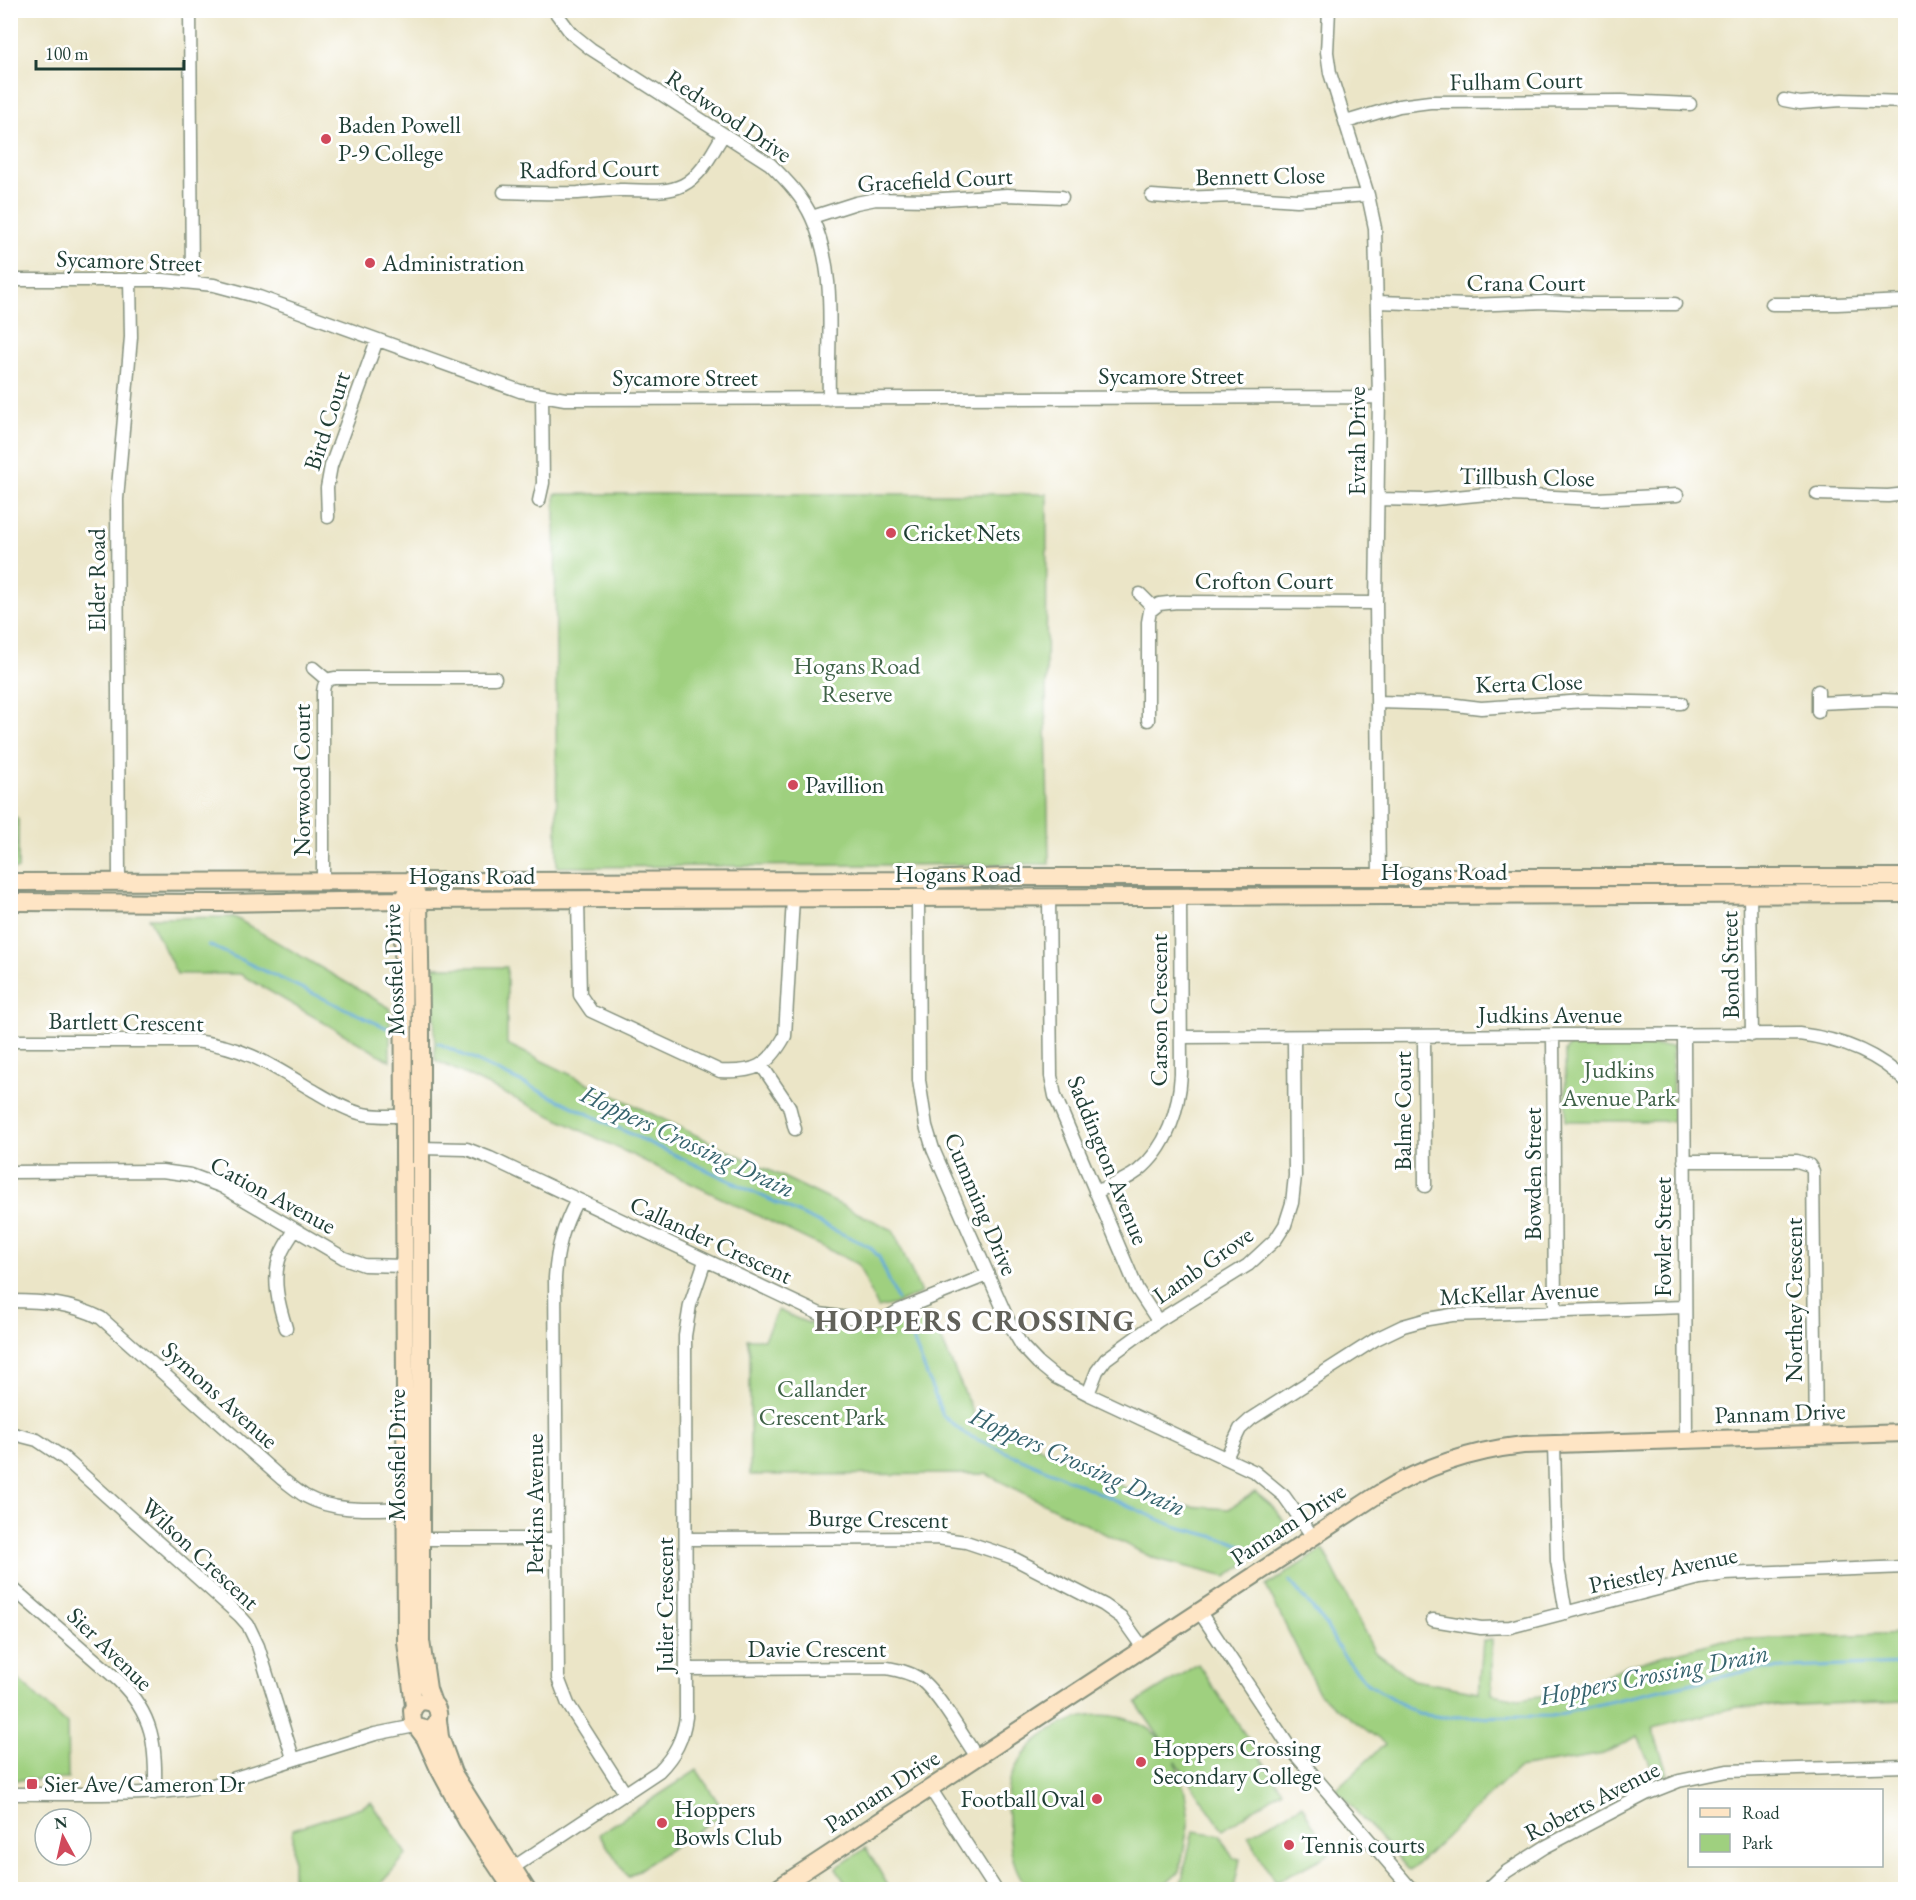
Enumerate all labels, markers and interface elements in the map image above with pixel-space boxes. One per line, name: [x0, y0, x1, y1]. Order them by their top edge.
scale bar: [36, 33, 184, 71]
text: 100 m: [45, 42, 89, 65]
street label: Redwood Drive: [660, 62, 799, 169]
street label: Fulham Court: [1449, 64, 1583, 97]
place label: Baden Powell P-9 College: [338, 109, 461, 168]
marker: Baden Powell P-9 College: [319, 132, 333, 146]
street label: Radford Court: [519, 152, 660, 185]
street label: Bennett Close: [1195, 159, 1325, 192]
street label: Gracefield Court: [857, 160, 1014, 199]
street label: Sycamore Street: [56, 242, 203, 279]
place label: Administration: [381, 247, 525, 278]
marker: Administration: [363, 256, 377, 270]
street label: Crana Court: [1467, 267, 1586, 298]
street label: Sycamore Street: [1098, 360, 1244, 391]
street label: Sycamore Street: [612, 362, 758, 393]
street label: Bird Court: [296, 367, 357, 474]
street label: Evrah Drive: [1341, 386, 1372, 496]
street label: Tillbush Close: [1459, 460, 1595, 493]
place label: Cricket Nets: [903, 517, 1020, 548]
marker: Cricket Nets: [884, 526, 898, 540]
street label: Elder Road: [81, 527, 112, 632]
street label: Crofton Court: [1195, 565, 1334, 596]
park label: Hogans Road Reserve: [794, 650, 921, 709]
street label: Kerta Close: [1475, 665, 1583, 700]
street label: Norwood Court: [286, 703, 317, 856]
place label: Pavillion: [805, 769, 885, 800]
marker: Pavillion: [786, 778, 800, 792]
street label: Hogans Road: [1381, 856, 1508, 887]
street label: Hogans Road: [895, 858, 1022, 889]
street label: Hogans Road: [409, 860, 536, 891]
street label: Mossfiel Drive: [376, 903, 411, 1037]
street label: Bond Street: [1713, 910, 1746, 1019]
street label: Carson Crescent: [1143, 933, 1174, 1086]
street label: Judkins Avenue: [1476, 999, 1622, 1030]
street label: Bartlett Crescent: [48, 1005, 204, 1038]
street label: Balme Court: [1387, 1051, 1418, 1171]
park label: Judkins Avenue Park: [1561, 1054, 1677, 1113]
street label: Saddington Avenue: [1060, 1071, 1157, 1249]
water label: Hoppers Crossing Drain: [575, 1076, 800, 1206]
street label: Bowden Street: [1517, 1107, 1548, 1241]
street label: Cumming Drive: [937, 1128, 1025, 1280]
street label: Cation Avenue: [205, 1148, 342, 1241]
street label: Fowler Street: [1647, 1176, 1678, 1297]
street label: Callander Crescent: [625, 1188, 798, 1291]
street label: Northey Crescent: [1778, 1217, 1809, 1382]
street label: Lamb Grove: [1146, 1219, 1259, 1310]
street label: McKellar Avenue: [1439, 1273, 1599, 1312]
district label: HOPPERS CROSSING: [814, 1301, 1136, 1340]
street label: Symons Avenue: [156, 1334, 285, 1455]
park label: Callander Crescent Park: [759, 1373, 886, 1432]
street label: Mossfiel Drive: [381, 1389, 412, 1521]
street label: Pannam Drive: [1714, 1395, 1846, 1430]
water label: Hoppers Crossing Drain: [964, 1398, 1191, 1524]
street label: Perkins Avenue: [519, 1434, 550, 1574]
street label: Pannam Drive: [1224, 1475, 1351, 1572]
street label: Wilson Crescent: [134, 1491, 267, 1617]
street label: Burge Crescent: [808, 1502, 949, 1535]
street label: Julier Crescent: [649, 1537, 680, 1675]
street label: Priestley Avenue: [1586, 1539, 1740, 1600]
street label: Sier Avenue: [61, 1600, 160, 1697]
street label: Davie Crescent: [748, 1633, 887, 1664]
water label: Hoppers Crossing Drain: [1536, 1635, 1771, 1713]
place label: Hoppers Crossing Secondary College: [1153, 1732, 1321, 1791]
street label: Pannam Drive: [818, 1742, 945, 1839]
street label: Roberts Avenue: [1519, 1753, 1665, 1848]
marker: Hoppers Crossing Secondary College: [1134, 1755, 1148, 1769]
place label: Sier Ave/Cameron Dr: [44, 1768, 245, 1799]
marker: Sier Ave/Cameron Dr: [25, 1777, 39, 1791]
place label: Football Oval: [961, 1783, 1085, 1814]
legend: [1688, 1789, 1883, 1867]
marker: Football Oval: [1090, 1792, 1104, 1806]
place label: Hoppers Bowls Club: [674, 1793, 782, 1852]
text: Road: [1742, 1801, 1781, 1824]
north arrow: [33, 1807, 93, 1867]
text: N: [53, 1811, 69, 1834]
marker: Hoppers Bowls Club: [655, 1816, 669, 1830]
place label: Tennis courts: [1301, 1829, 1425, 1860]
text: Park: [1742, 1831, 1773, 1854]
marker: Tennis courts: [1282, 1838, 1296, 1852]

